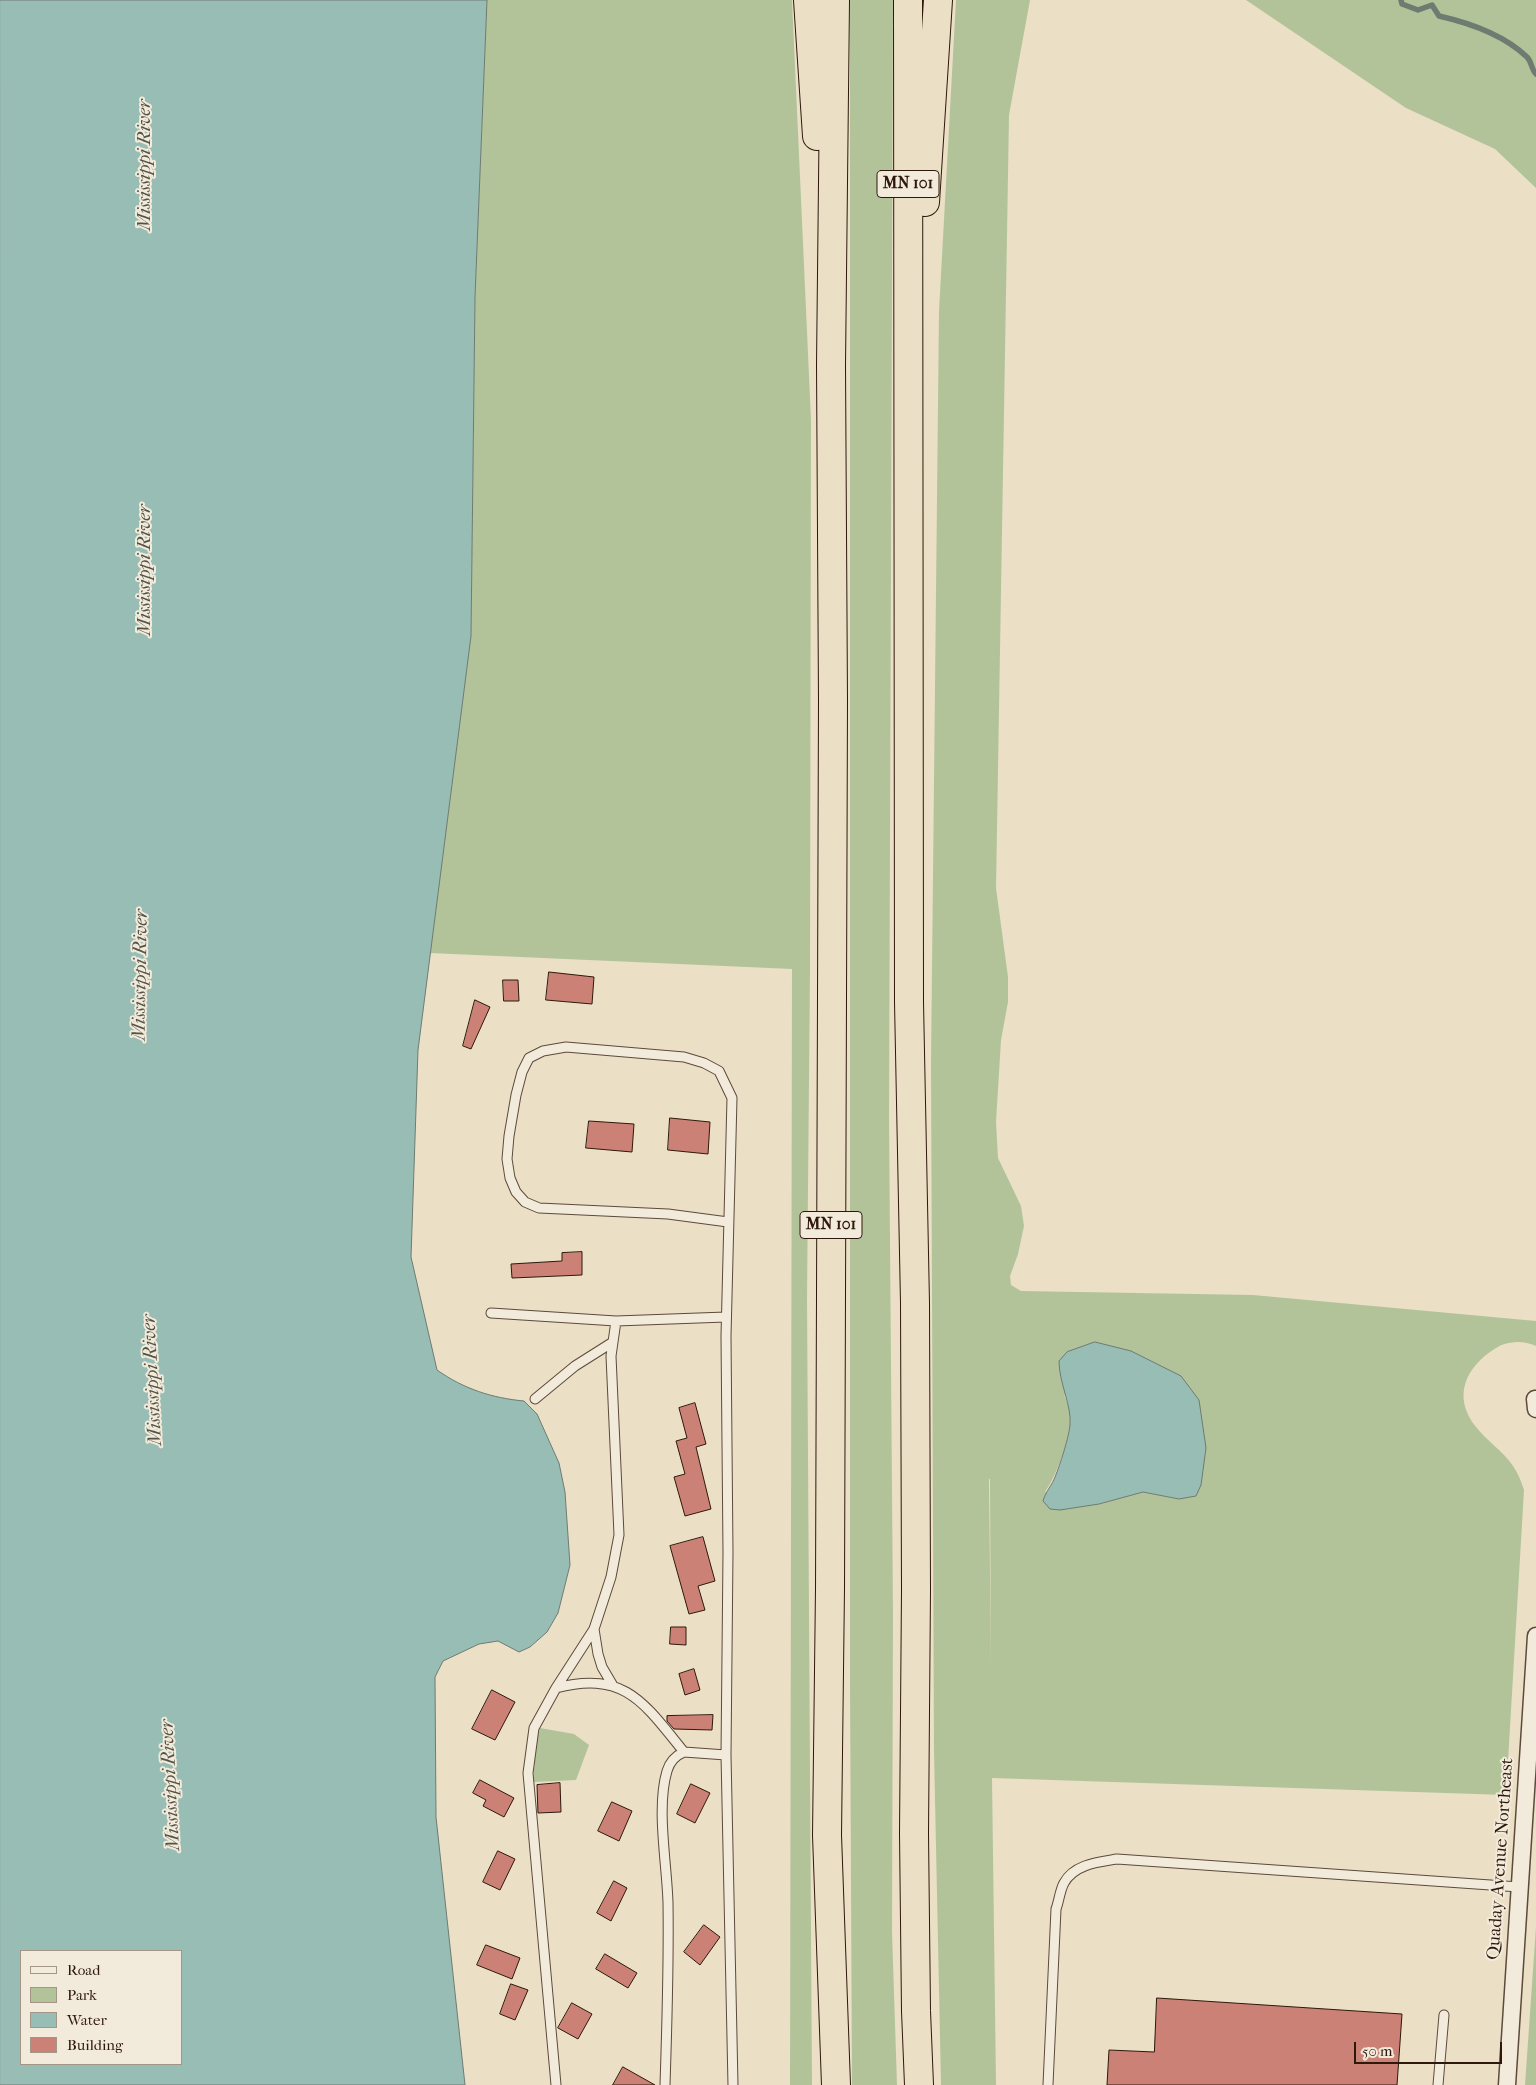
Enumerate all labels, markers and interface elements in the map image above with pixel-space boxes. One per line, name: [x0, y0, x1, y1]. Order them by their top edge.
water label: Mississippi River: [134, 100, 156, 230]
road number: MN 101: [877, 170, 939, 198]
water label: Mississippi River: [134, 505, 156, 635]
water label: Mississippi River: [128, 909, 154, 1041]
road number: MN 101: [800, 1212, 862, 1238]
water label: Mississippi River: [138, 1314, 168, 1446]
water label: Mississippi River: [156, 1719, 186, 1851]
street label: Quaday Avenue Northeast: [1483, 1757, 1519, 1961]
legend: [20, 1950, 182, 2065]
text: Road: [67, 1961, 100, 1979]
text: Park: [67, 1986, 97, 2004]
text: Water: [67, 2011, 107, 2029]
scale bar: [1356, 2032, 1504, 2064]
text: Building: [67, 2036, 123, 2054]
text: 50 m: [1362, 2042, 1392, 2060]

